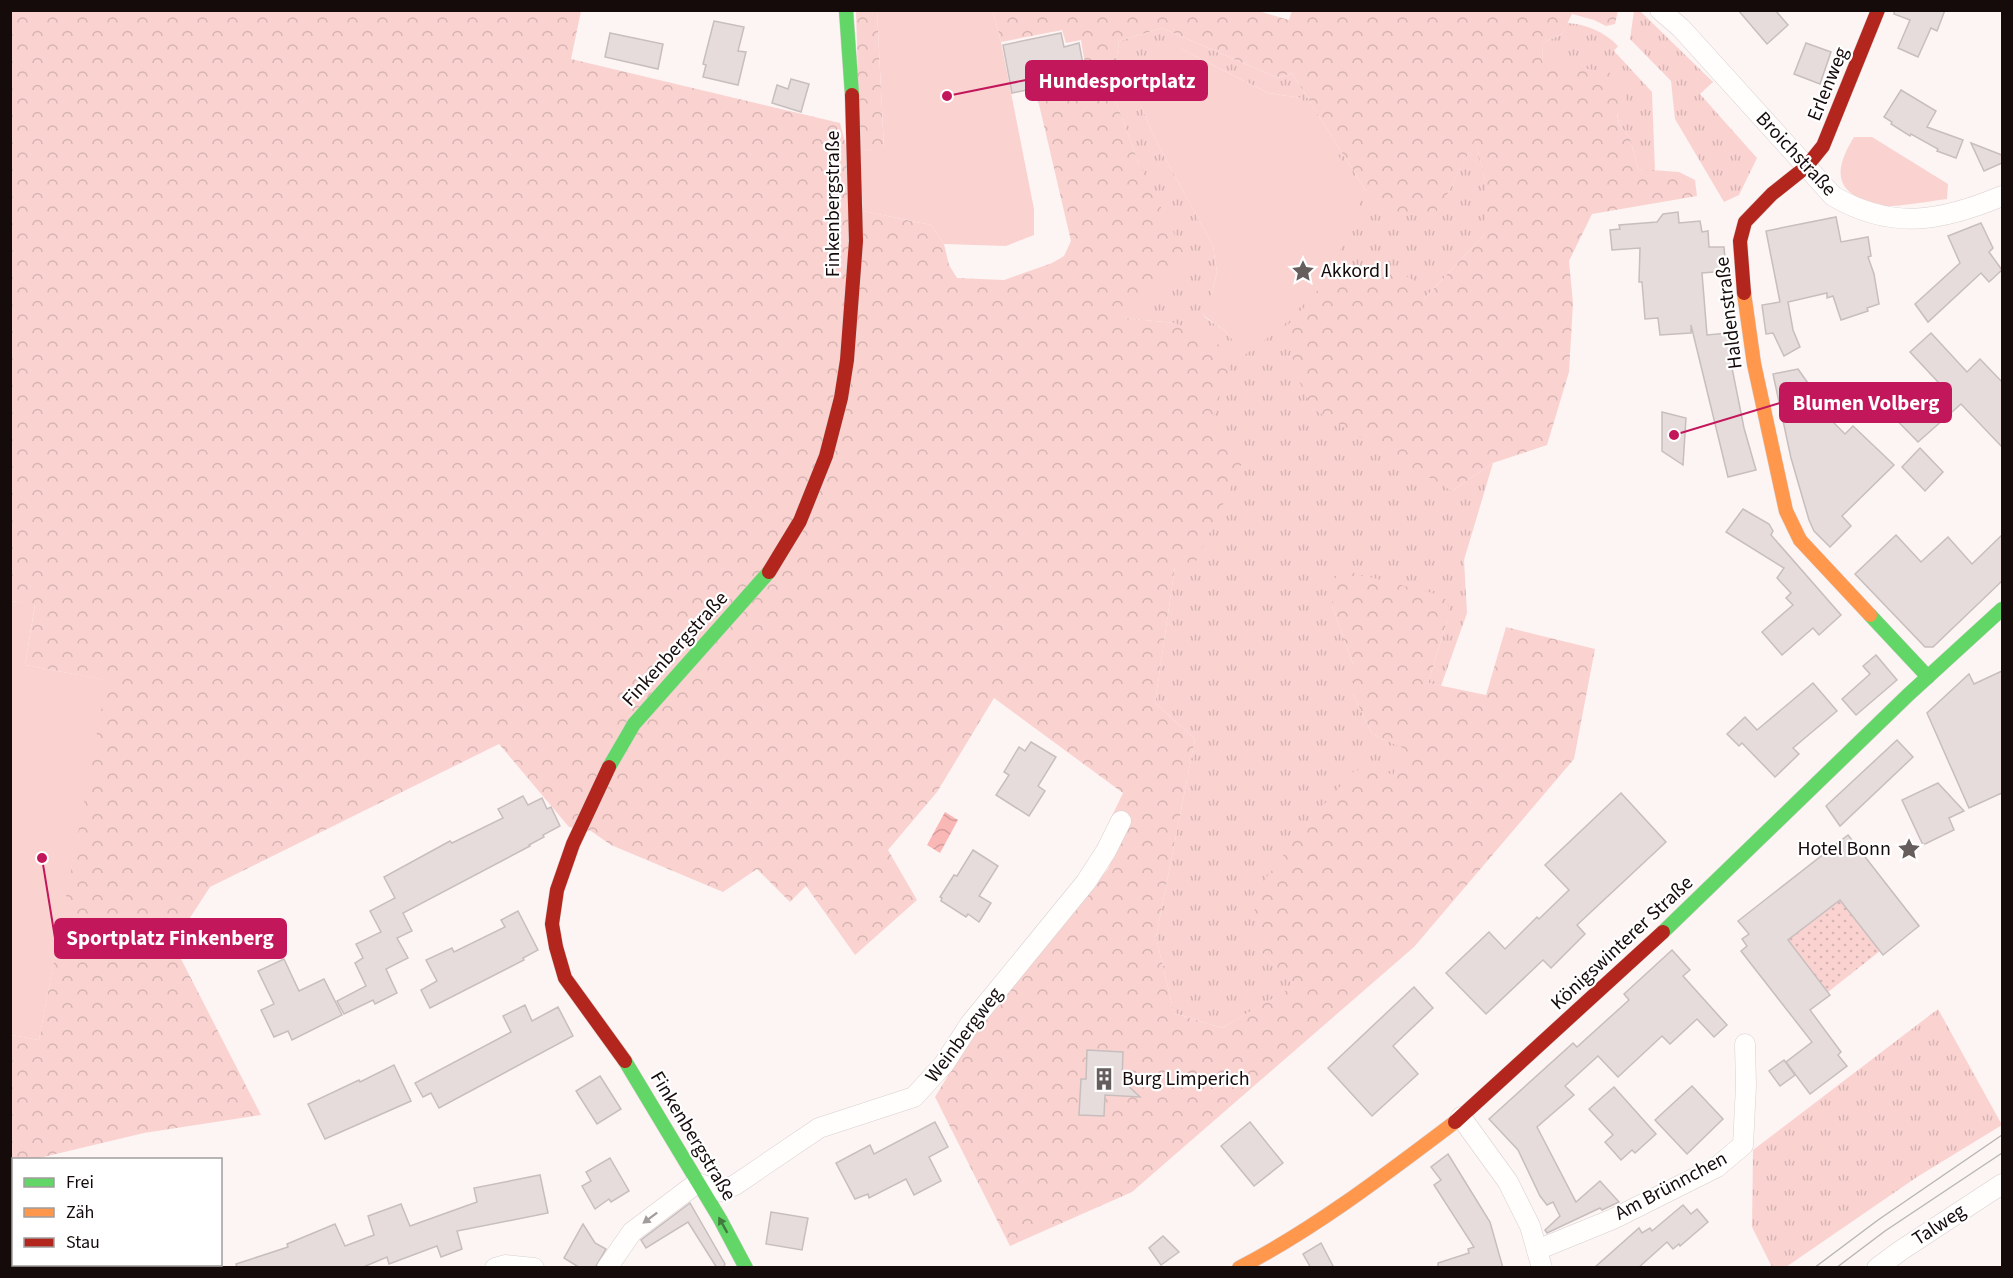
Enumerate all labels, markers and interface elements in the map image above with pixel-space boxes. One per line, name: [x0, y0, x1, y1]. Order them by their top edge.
street label: Erlenweg: [1800, 43, 1856, 125]
callout: Hundesportplatz: [1026, 61, 1207, 100]
text: Hundesportplatz: [1039, 66, 1196, 96]
street label: Broichstraße: [1749, 105, 1843, 203]
street label: Finkenbergstraße: [819, 131, 847, 277]
street label: Haldenstraße: [1708, 255, 1750, 371]
place label: Akkord I: [1321, 257, 1389, 285]
place icon: Akkord I: [1290, 258, 1316, 284]
callout: Blumen Volberg: [1780, 383, 1951, 422]
text: Blumen Volberg: [1793, 388, 1939, 418]
street label: Finkenbergstraße: [616, 585, 735, 713]
place label: Hotel Bonn: [1797, 835, 1891, 863]
place icon: Hotel Bonn: [1896, 836, 1922, 862]
street label: Königswinterer Straße: [1545, 869, 1700, 1017]
callout: Sportplatz Finkenberg: [55, 919, 286, 958]
text: Sportplatz Finkenberg: [66, 923, 274, 953]
street label: Weinbergweg: [919, 981, 1009, 1089]
place label: Burg Limperich: [1122, 1065, 1250, 1093]
street label: Finkenbergstraße: [643, 1066, 743, 1206]
building icon: Burg Limperich: [1091, 1066, 1117, 1092]
street label: Am Brünnchen: [1610, 1145, 1732, 1227]
legend: [12, 1158, 222, 1266]
text: Frei: [66, 1170, 94, 1195]
street label: Talweg: [1907, 1197, 1971, 1253]
text: Zäh: [66, 1200, 94, 1225]
one-way arrow: [642, 1212, 658, 1224]
one-way arrow: [718, 1216, 728, 1233]
text: Stau: [66, 1230, 100, 1255]

